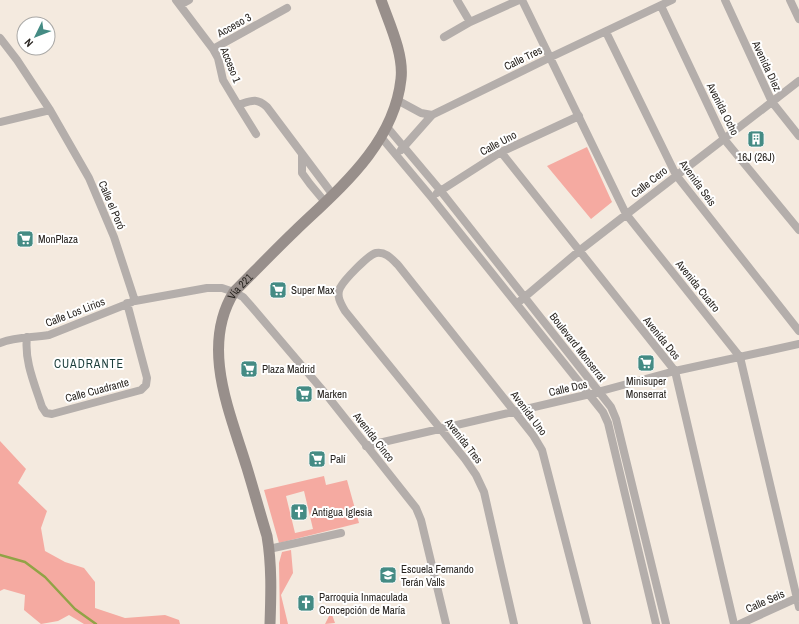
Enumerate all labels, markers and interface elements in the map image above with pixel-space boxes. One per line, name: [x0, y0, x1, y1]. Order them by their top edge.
street label: Acceso 3: [214, 10, 254, 41]
north arrow: [16, 16, 56, 56]
text: N: [21, 36, 36, 50]
street label: Avenida Diez: [749, 38, 785, 94]
street label: Calle Tres: [502, 43, 545, 73]
street label: Acceso 1: [217, 44, 244, 85]
street label: Avenida Ocho: [703, 80, 742, 138]
street label: Calle Uno: [477, 128, 519, 158]
building icon: 16J (26J): [746, 129, 766, 149]
place label: 16J (26J): [737, 150, 775, 164]
street label: Avenida Seis: [676, 156, 720, 209]
street label: Calle Cero: [628, 163, 670, 201]
street label: Calle el Poró: [95, 178, 129, 232]
supermarket icon: MonPlaza: [15, 229, 35, 249]
place label: MonPlaza: [38, 232, 78, 246]
street label: Avenida Cuatro: [672, 257, 723, 315]
street label: Vía 221: [224, 270, 256, 302]
supermarket icon: Super Max: [268, 280, 288, 300]
place label: Super Max: [291, 283, 335, 297]
street label: Calle Los Lirios: [43, 294, 107, 330]
street label: Boulevard Monserrat: [547, 310, 610, 385]
street label: Avenida Dos: [640, 313, 684, 363]
supermarket icon: Minisuper Monserrat: [636, 353, 656, 373]
district label: CUADRANTE: [54, 356, 124, 372]
supermarket icon: Plaza Madrid: [239, 359, 259, 379]
place label: Plaza Madrid: [262, 362, 315, 376]
place label: Minisuper Monserrat: [626, 374, 667, 401]
street label: Calle Cuadrante: [64, 375, 130, 405]
street label: Calle Dos: [547, 377, 589, 399]
supermarket icon: Marken: [294, 384, 314, 404]
place label: Marken: [317, 387, 347, 401]
street label: Avenida Uno: [507, 387, 550, 438]
street label: Avenida Cinco: [350, 409, 398, 465]
street label: Avenida Tres: [442, 415, 486, 467]
supermarket icon: Palí: [307, 449, 327, 469]
place label: Palí: [330, 452, 346, 466]
church icon: Antigua Iglesia: [289, 502, 309, 522]
place label: Antigua Iglesia: [311, 505, 372, 519]
place label: Escuela Fernando Terán Valls: [401, 562, 474, 589]
school or university icon: Escuela Fernando Terán Valls: [378, 565, 398, 585]
street label: Calle Seis: [743, 586, 787, 616]
place label: Parroquia Inmaculada Concepción de María: [319, 590, 408, 617]
church icon: Parroquia Inmaculada Concepción de María: [296, 593, 316, 613]

